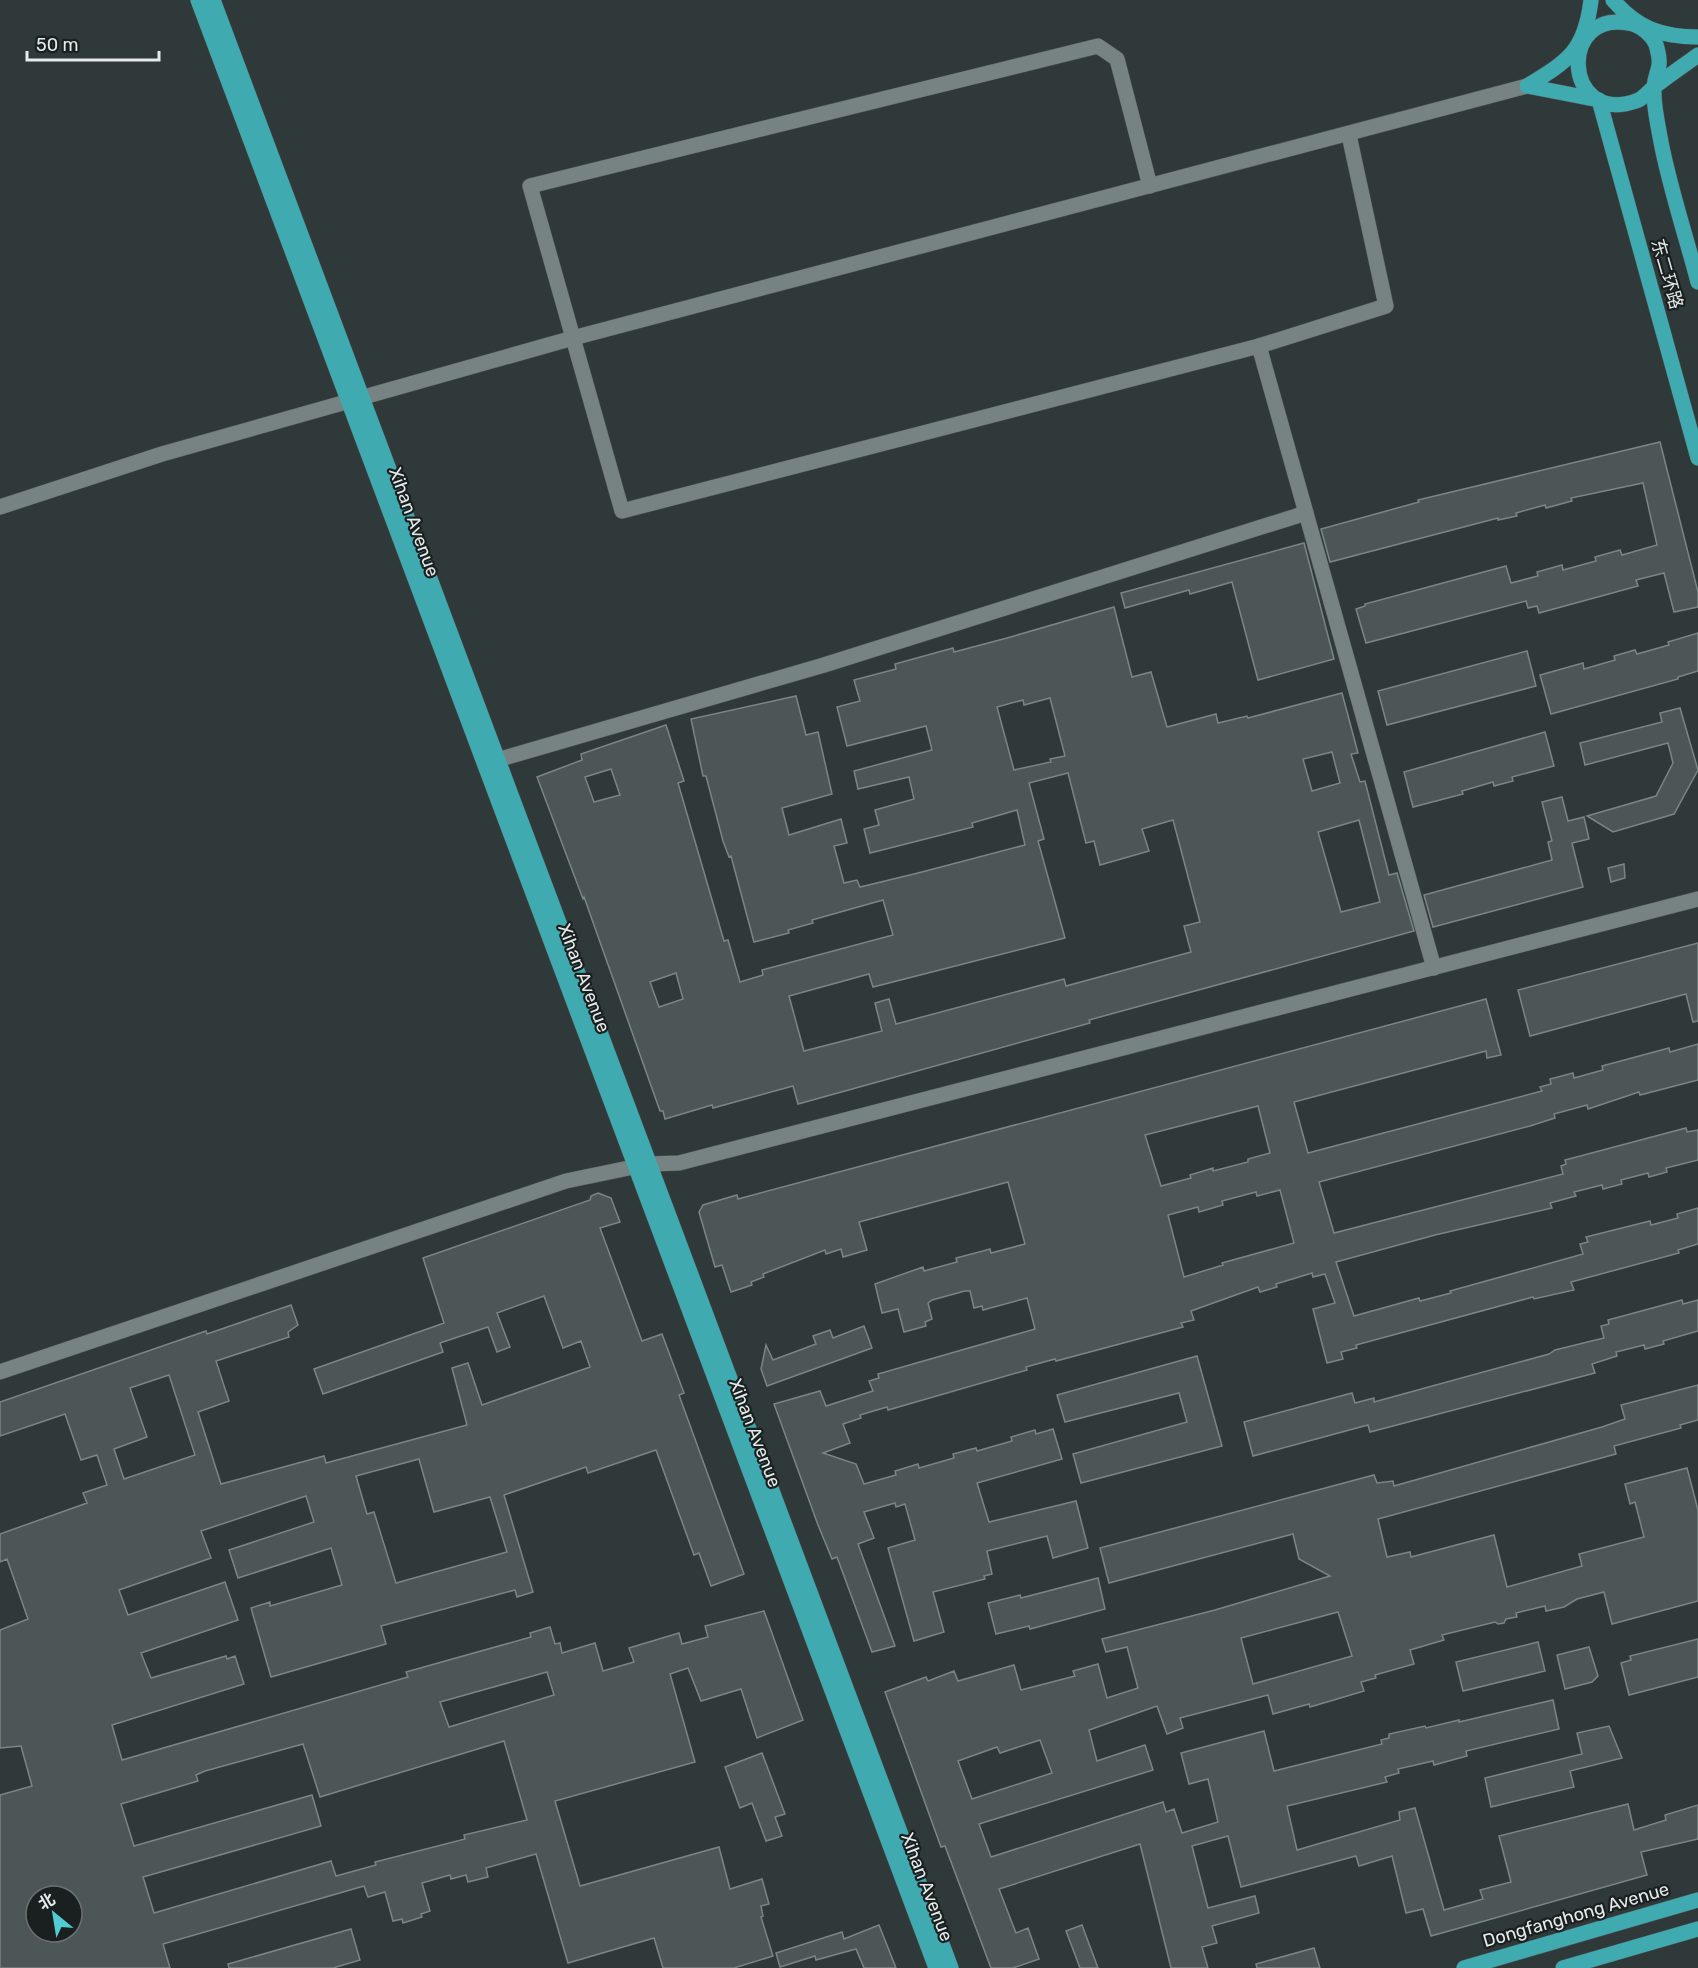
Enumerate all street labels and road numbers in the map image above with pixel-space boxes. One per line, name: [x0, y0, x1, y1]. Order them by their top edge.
street label: 东二环路: [1647, 236, 1687, 312]
street label: Xihan Avenue: [384, 464, 444, 580]
street label: Xihan Avenue: [553, 921, 615, 1035]
street label: Xihan Avenue: [724, 1376, 786, 1490]
street label: Xihan Avenue: [896, 1830, 958, 1944]
street label: Dongfanghong Avenue: [1480, 1878, 1672, 1952]

